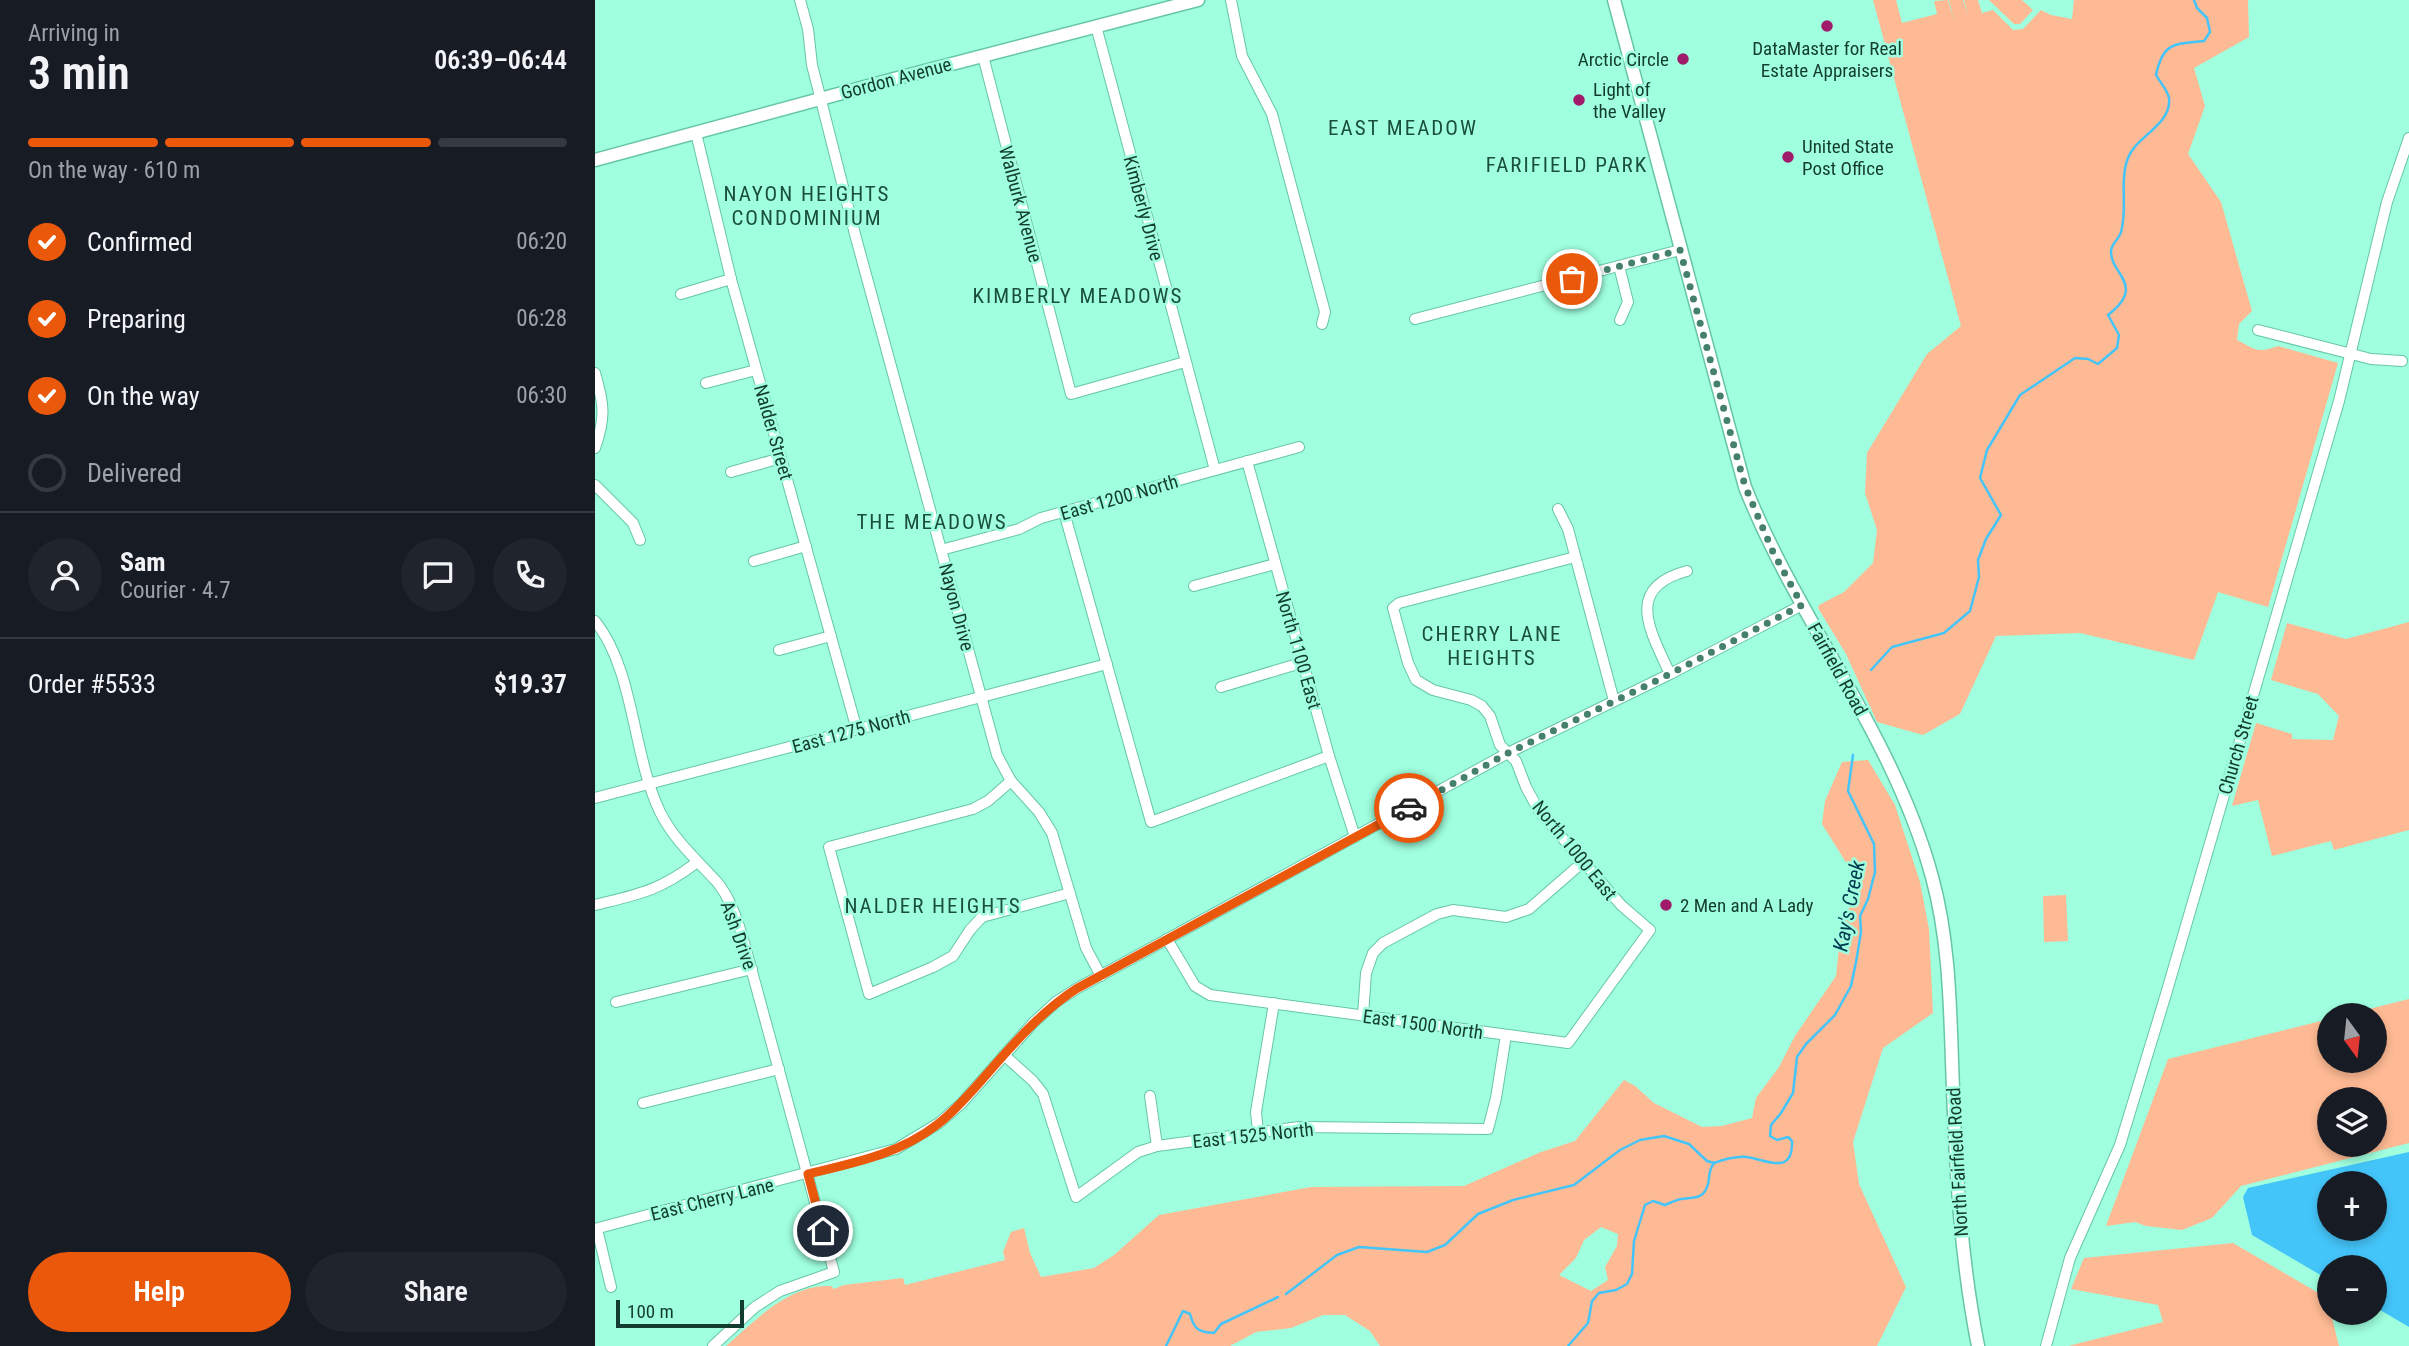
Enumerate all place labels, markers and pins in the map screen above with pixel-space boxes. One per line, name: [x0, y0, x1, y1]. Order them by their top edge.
marker: DataMaster for Real Estate Appraisers: [1819, 18, 1835, 34]
place label: DataMaster for Real Estate Appraisers: [1752, 37, 1902, 82]
place label: Arctic Circle: [1578, 48, 1669, 71]
marker: Arctic Circle: [1675, 51, 1691, 67]
place label: Light of the Valley: [1593, 78, 1666, 123]
marker: Light of the Valley: [1571, 92, 1587, 108]
place label: United State Post Office: [1802, 135, 1894, 180]
marker: United State Post Office: [1780, 149, 1796, 165]
pin: [1542, 249, 1602, 309]
place label: 2 Men and A Lady: [1680, 894, 1814, 917]
marker: 2 Men and A Lady: [1658, 897, 1674, 913]
pin: [793, 1201, 853, 1261]

